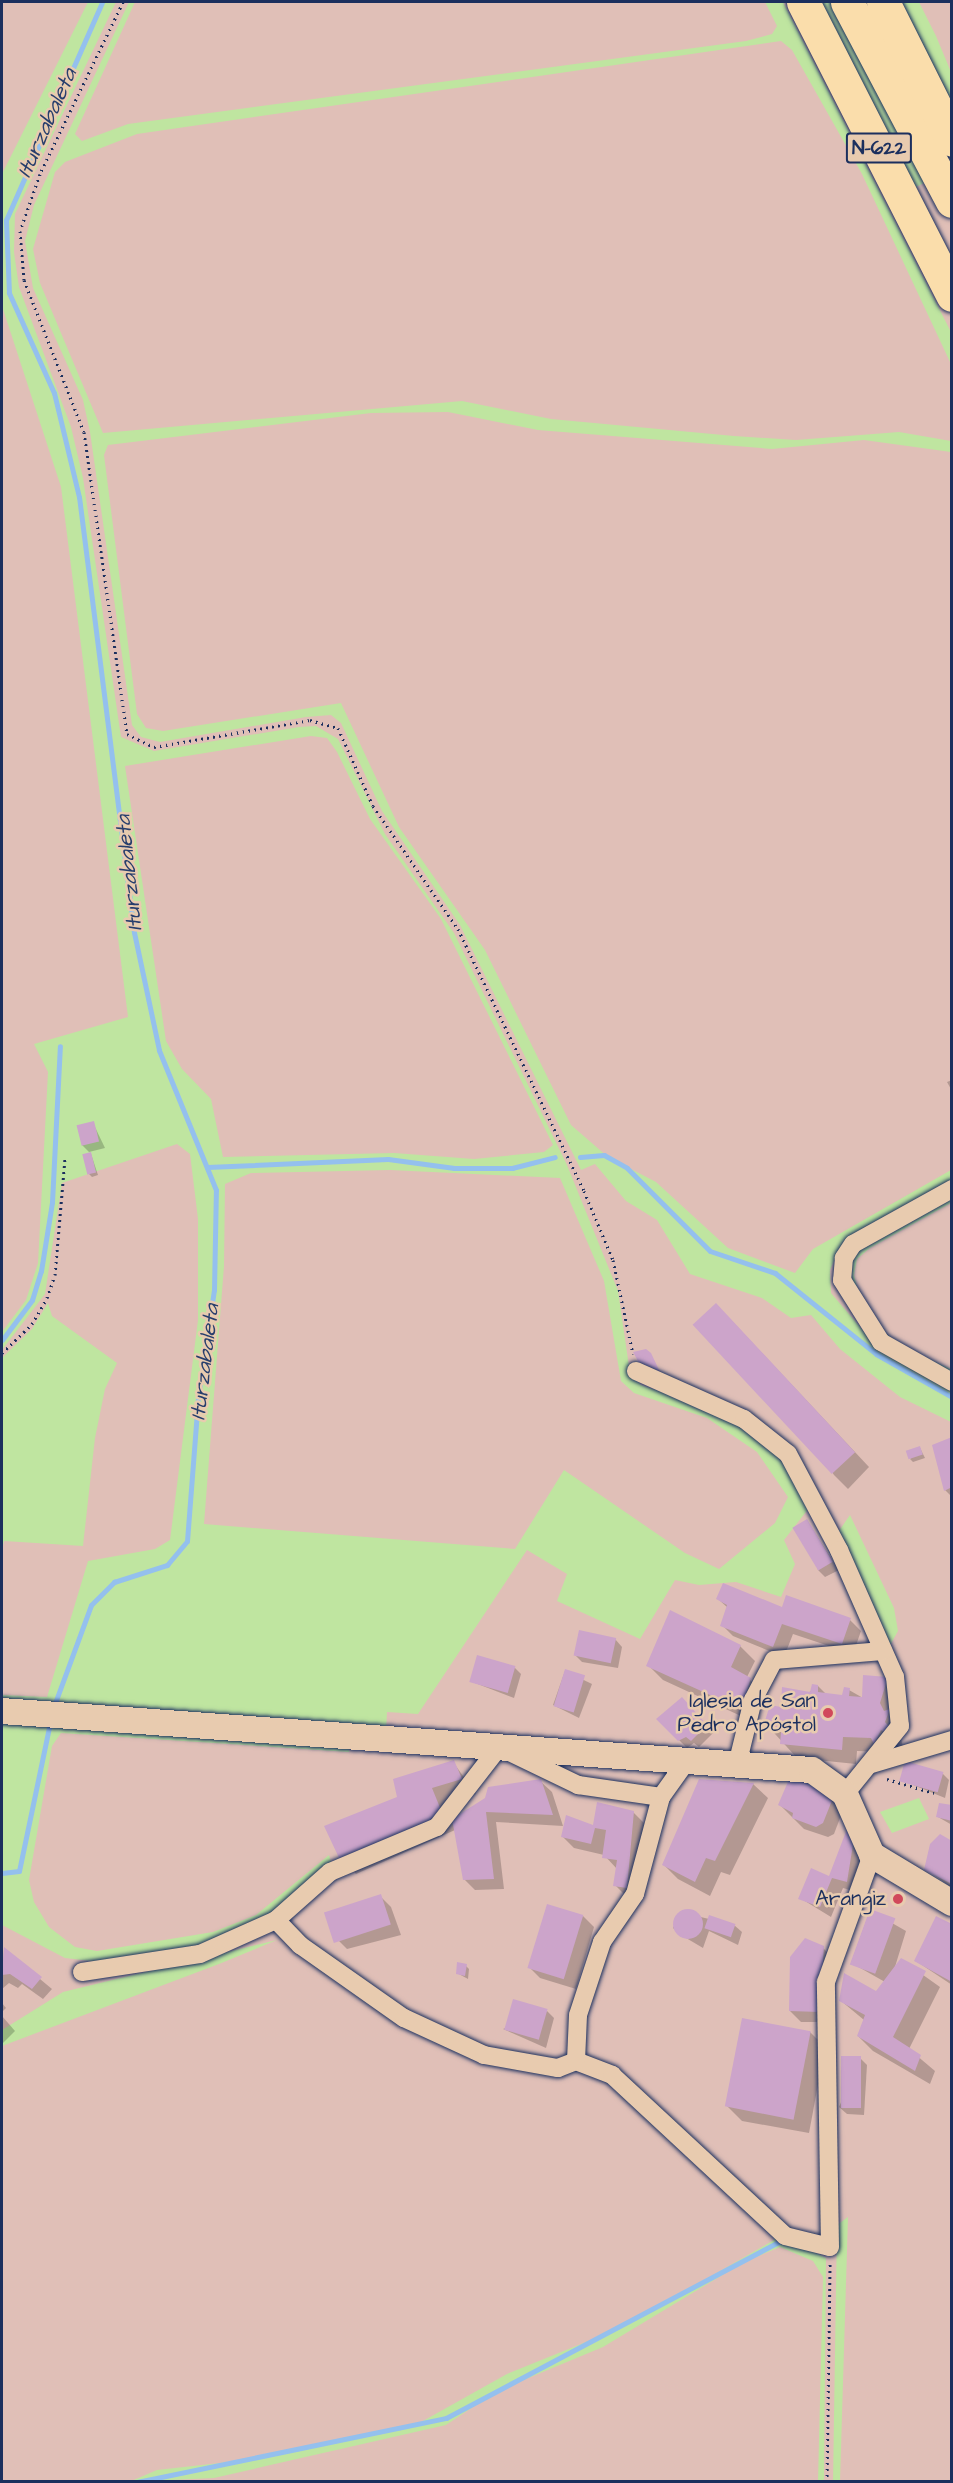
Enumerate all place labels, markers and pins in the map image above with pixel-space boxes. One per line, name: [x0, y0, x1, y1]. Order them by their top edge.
place label: Iglesia de San Pedro Apóstol: [678, 1688, 816, 1738]
marker: Iglesia de San Pedro Apóstol: [821, 1706, 835, 1720]
place label: Arangiz: [815, 1886, 886, 1912]
marker: Arangiz: [891, 1892, 905, 1906]

